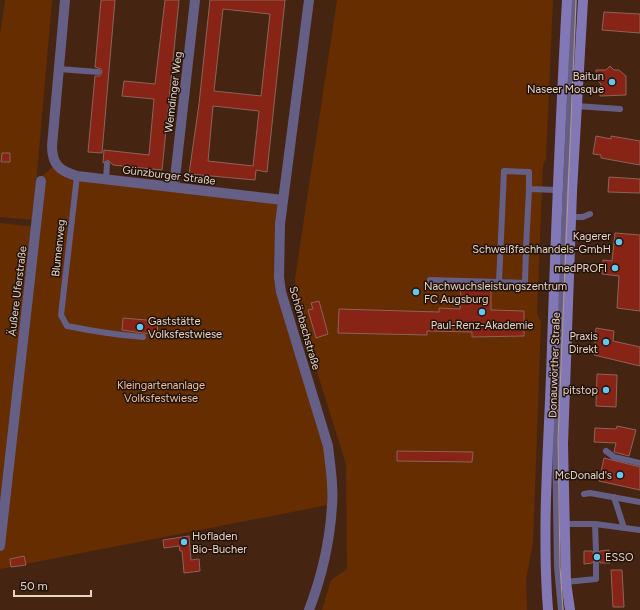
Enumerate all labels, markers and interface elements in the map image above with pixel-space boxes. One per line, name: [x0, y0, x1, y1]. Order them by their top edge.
street label: Wemdinger Weg: [162, 51, 185, 134]
place label: Baitun Naseer Mosque: [527, 70, 604, 96]
marker: Baitun Naseer Mosque: [607, 77, 617, 87]
street label: Günzburger Straße: [122, 163, 216, 188]
street label: Blumenweg: [49, 219, 68, 277]
place label: Kagerer Schweißfachhandels-GmbH: [472, 230, 611, 256]
marker: Kagerer Schweißfachhandels-GmbH: [614, 237, 624, 247]
street label: Äußere Uferstraße: [6, 245, 29, 337]
place label: medPROFI: [554, 262, 607, 275]
marker: medPROFI: [610, 263, 620, 273]
place label: Nachwuchsleistungszentrum FC Augsburg: [424, 280, 567, 306]
street label: Schönbachstraße: [286, 285, 323, 371]
marker: Nachwuchsleistungszentrum FC Augsburg: [411, 287, 421, 297]
marker: Paul-Renz-Akademie: [477, 307, 487, 317]
street label: Donauwörther Straße: [546, 312, 563, 418]
place label: Gaststätte Volksfestwiese: [148, 315, 222, 341]
place label: Paul-Renz-Akademie: [431, 319, 533, 332]
marker: Gaststätte Volksfestwiese: [135, 322, 145, 332]
place label: Praxis Direkt: [569, 330, 598, 356]
marker: Praxis Direkt: [601, 337, 611, 347]
park label: Kleingartenanlage Volksfestwiese: [117, 379, 205, 405]
place label: pitstop: [563, 384, 598, 397]
marker: pitstop: [601, 385, 611, 395]
place label: McDonald's: [555, 469, 612, 482]
marker: McDonald's: [615, 470, 625, 480]
place label: Hofladen Bio-Bucher: [192, 530, 247, 556]
marker: Hofladen Bio-Bucher: [179, 537, 189, 547]
place label: ESSO: [605, 551, 634, 564]
marker: ESSO: [592, 552, 602, 562]
scale bar: [14, 572, 91, 598]
text: 50 m: [20, 579, 48, 593]

